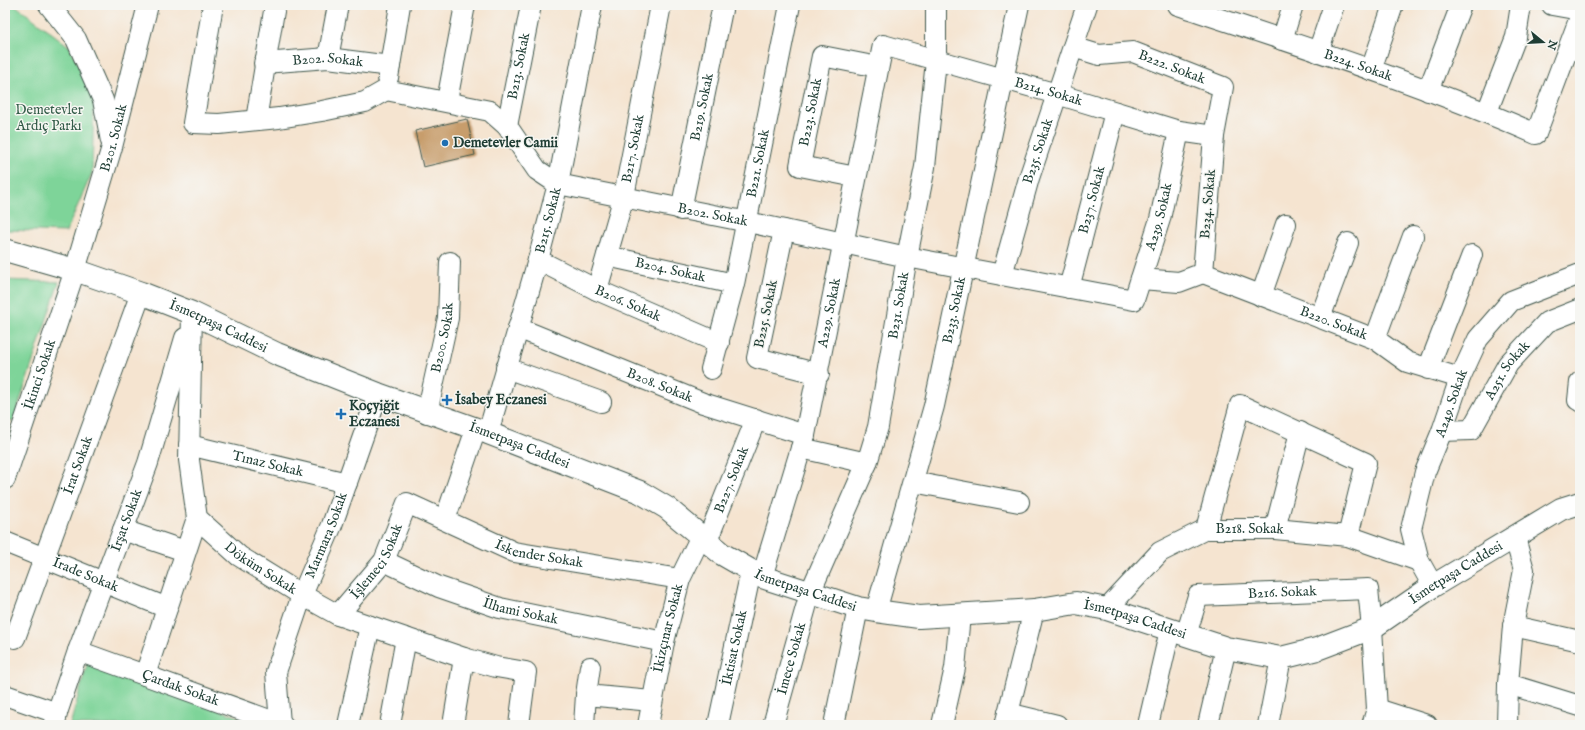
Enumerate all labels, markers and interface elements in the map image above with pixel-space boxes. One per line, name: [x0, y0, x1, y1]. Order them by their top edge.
north arrow: [1523, 22, 1563, 62]
street label: B213. Sokak: [503, 31, 534, 101]
text: N: [1543, 37, 1560, 52]
street label: B224. Sokak: [1321, 45, 1395, 86]
street label: B222. Sokak: [1136, 46, 1209, 89]
street label: B202. Sokak: [292, 49, 365, 72]
street label: B219. Sokak: [686, 71, 718, 143]
street label: B214. Sokak: [1012, 73, 1085, 110]
street label: B223. Sokak: [795, 76, 827, 148]
park label: Demetevler Ardıç Parkı: [15, 101, 83, 135]
street label: B201. Sokak: [96, 102, 132, 174]
street label: B217. Sokak: [618, 112, 649, 184]
street label: B235. Sokak: [1019, 116, 1057, 186]
street label: B221. Sokak: [743, 127, 774, 199]
place label: Demetevler Camii: [453, 134, 558, 152]
marker: Demetevler Camii: [440, 138, 450, 148]
street label: B237. Sokak: [1075, 164, 1110, 236]
street label: B234. Sokak: [1196, 168, 1220, 240]
street label: A239. Sokak: [1141, 181, 1177, 254]
street label: B215. Sokak: [531, 185, 566, 256]
street label: B202. Sokak: [676, 199, 750, 231]
street label: B204. Sokak: [634, 253, 708, 287]
street label: B231. Sokak: [884, 270, 913, 341]
street label: B233. Sokak: [938, 274, 970, 345]
street label: A229. Sokak: [814, 276, 845, 350]
street label: B225. Sokak: [750, 278, 782, 350]
street label: B206. Sokak: [592, 281, 664, 326]
street label: İsmetpaşa Caddesi: [166, 296, 271, 357]
street label: B200. Sokak: [427, 302, 458, 375]
street label: B220. Sokak: [1297, 302, 1371, 344]
street label: İkinci Sokak: [20, 337, 60, 412]
street label: A251. Sokak: [1480, 337, 1534, 404]
street label: B208. Sokak: [624, 364, 696, 407]
street label: A249. Sokak: [1431, 366, 1472, 441]
place label: İsabey Eczanesi: [455, 390, 547, 409]
marker: İsabey Eczanesi: [442, 395, 452, 405]
place label: Koçyiğit Eczanesi: [349, 397, 400, 431]
marker: Koçyiğit Eczanesi: [336, 409, 346, 419]
street label: İsmetpaşa Caddesi: [467, 418, 573, 473]
street label: İrat Sokak: [59, 433, 97, 497]
street label: B227. Sokak: [710, 443, 753, 516]
street label: Tınaz Sokak: [230, 447, 306, 481]
street label: İrşat Sokak: [107, 486, 147, 554]
street label: Marmara Sokak: [301, 489, 352, 581]
street label: İşlemeci Sokak: [346, 520, 407, 603]
street label: B218. Sokak: [1216, 520, 1285, 539]
street label: İskender Sokak: [492, 535, 585, 572]
street label: İsmetpaşa Caddesi: [1406, 537, 1506, 609]
street label: Döküm Sokak: [221, 538, 301, 599]
street label: İrade Sokak: [50, 553, 122, 597]
street label: İsmetpaşa Caddesi: [751, 565, 859, 616]
street label: İkizçınar Sokak: [649, 581, 688, 674]
street label: B216. Sokak: [1247, 582, 1317, 603]
street label: İlhami Sokak: [480, 594, 560, 629]
street label: İsmetpaşa Caddesi: [1082, 596, 1189, 643]
street label: İktisat Sokak: [718, 608, 751, 687]
street label: İmece Sokak: [773, 620, 810, 697]
street label: Çardak Sokak: [139, 666, 222, 710]

